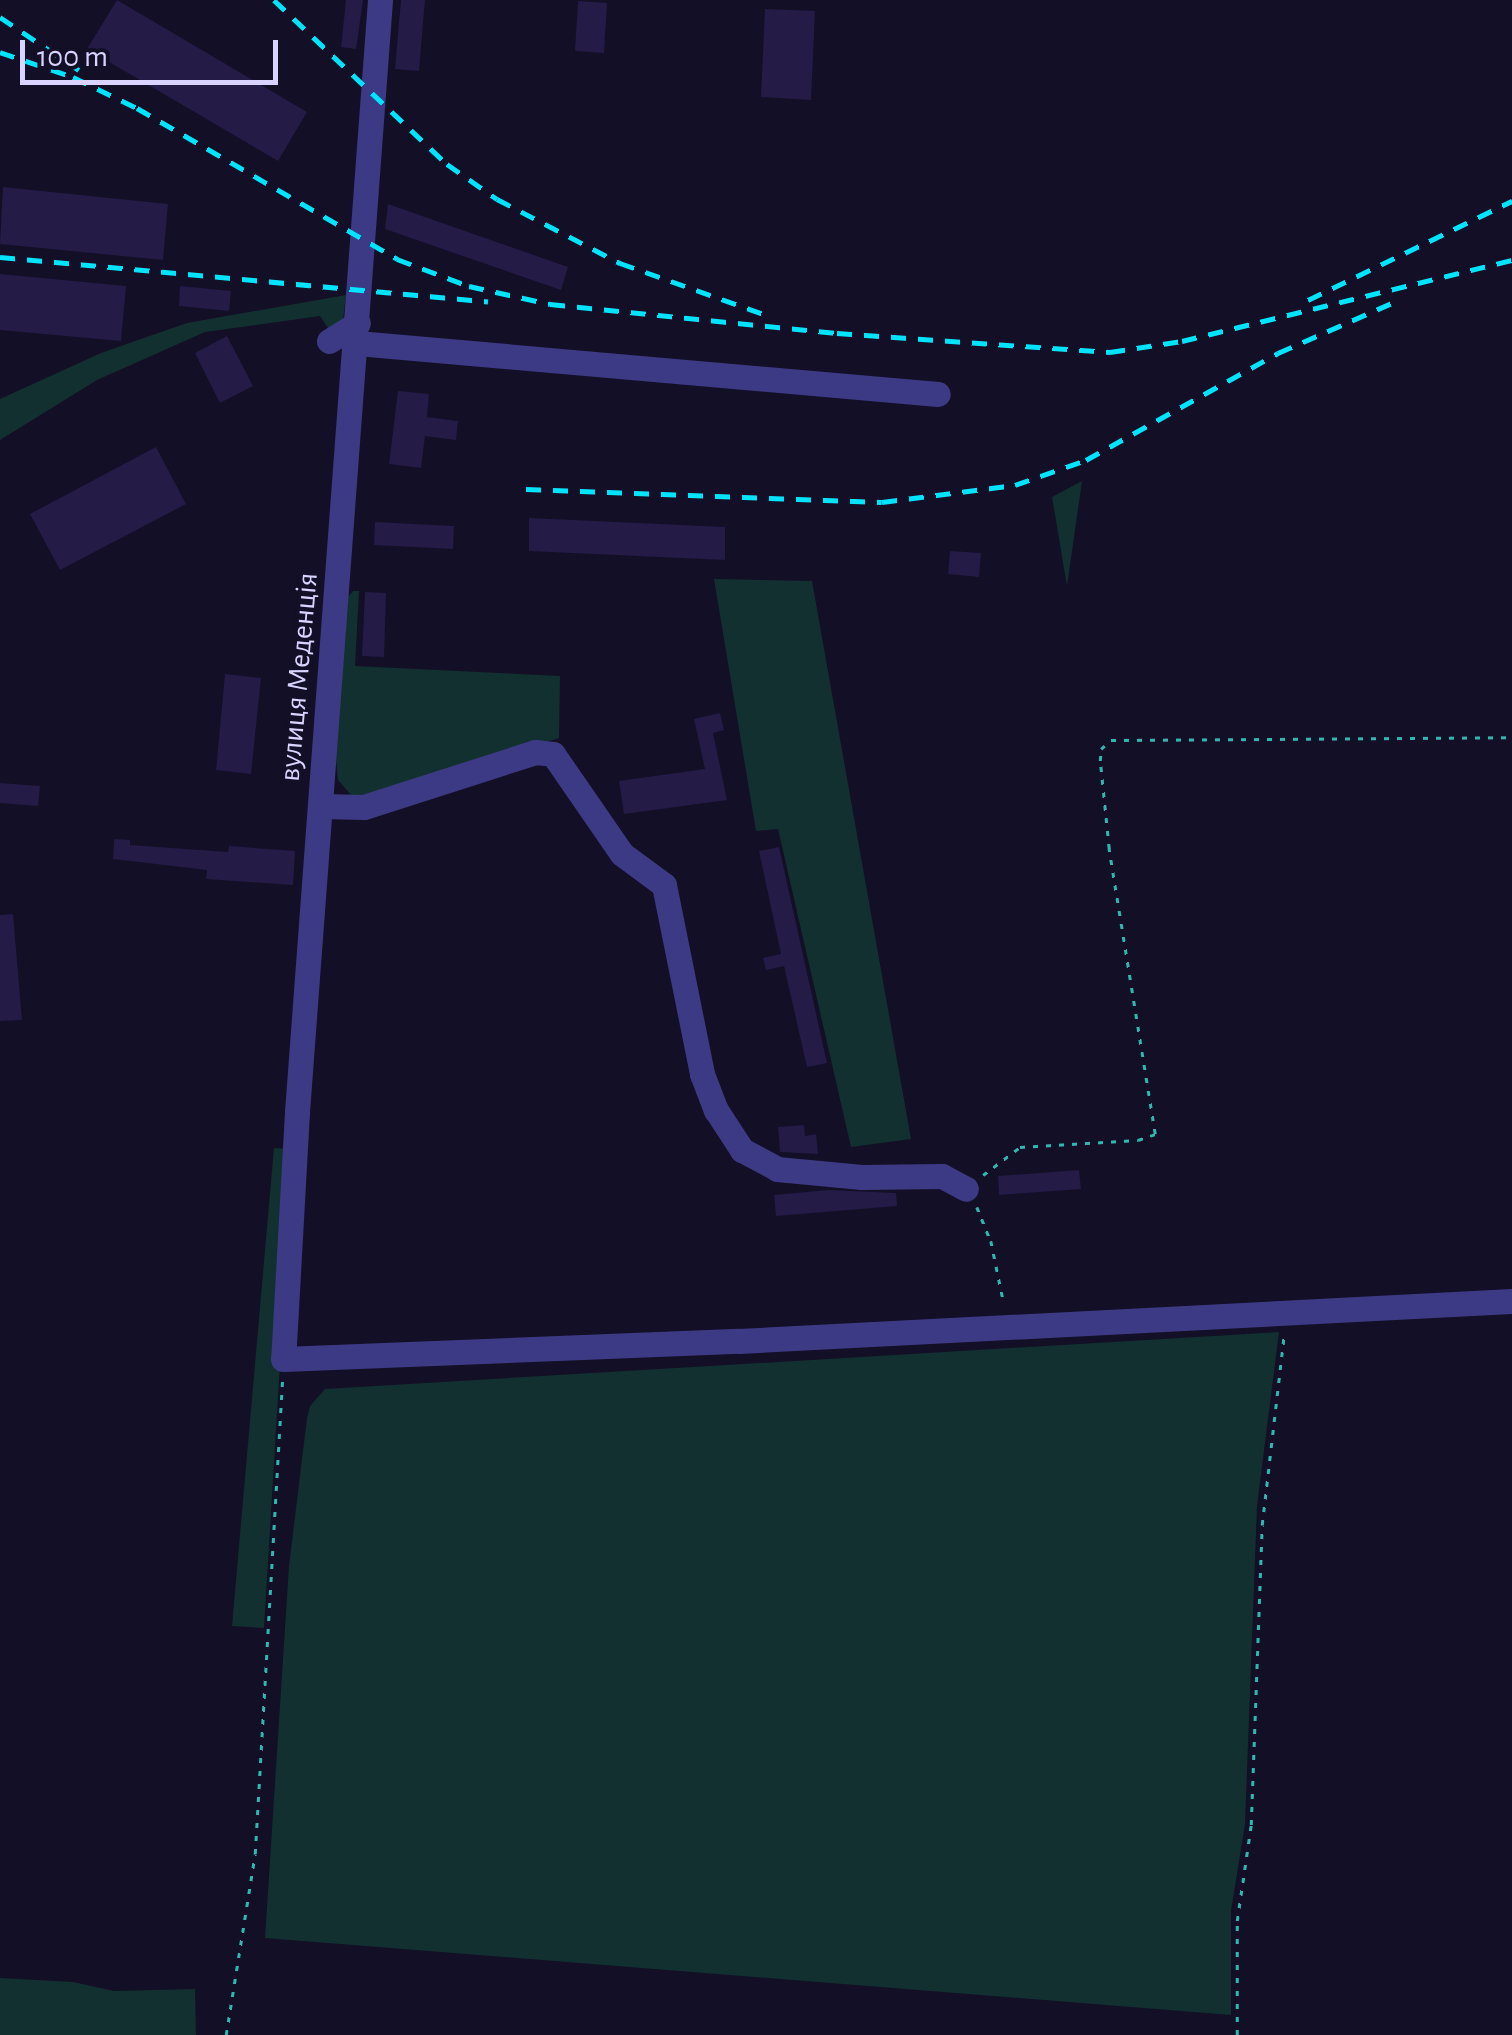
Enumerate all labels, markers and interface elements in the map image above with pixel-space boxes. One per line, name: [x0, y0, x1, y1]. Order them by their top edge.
scale bar: [25, 20, 282, 82]
text: 100 m: [37, 42, 108, 72]
street label: вулиця Меденція: [272, 571, 326, 783]

